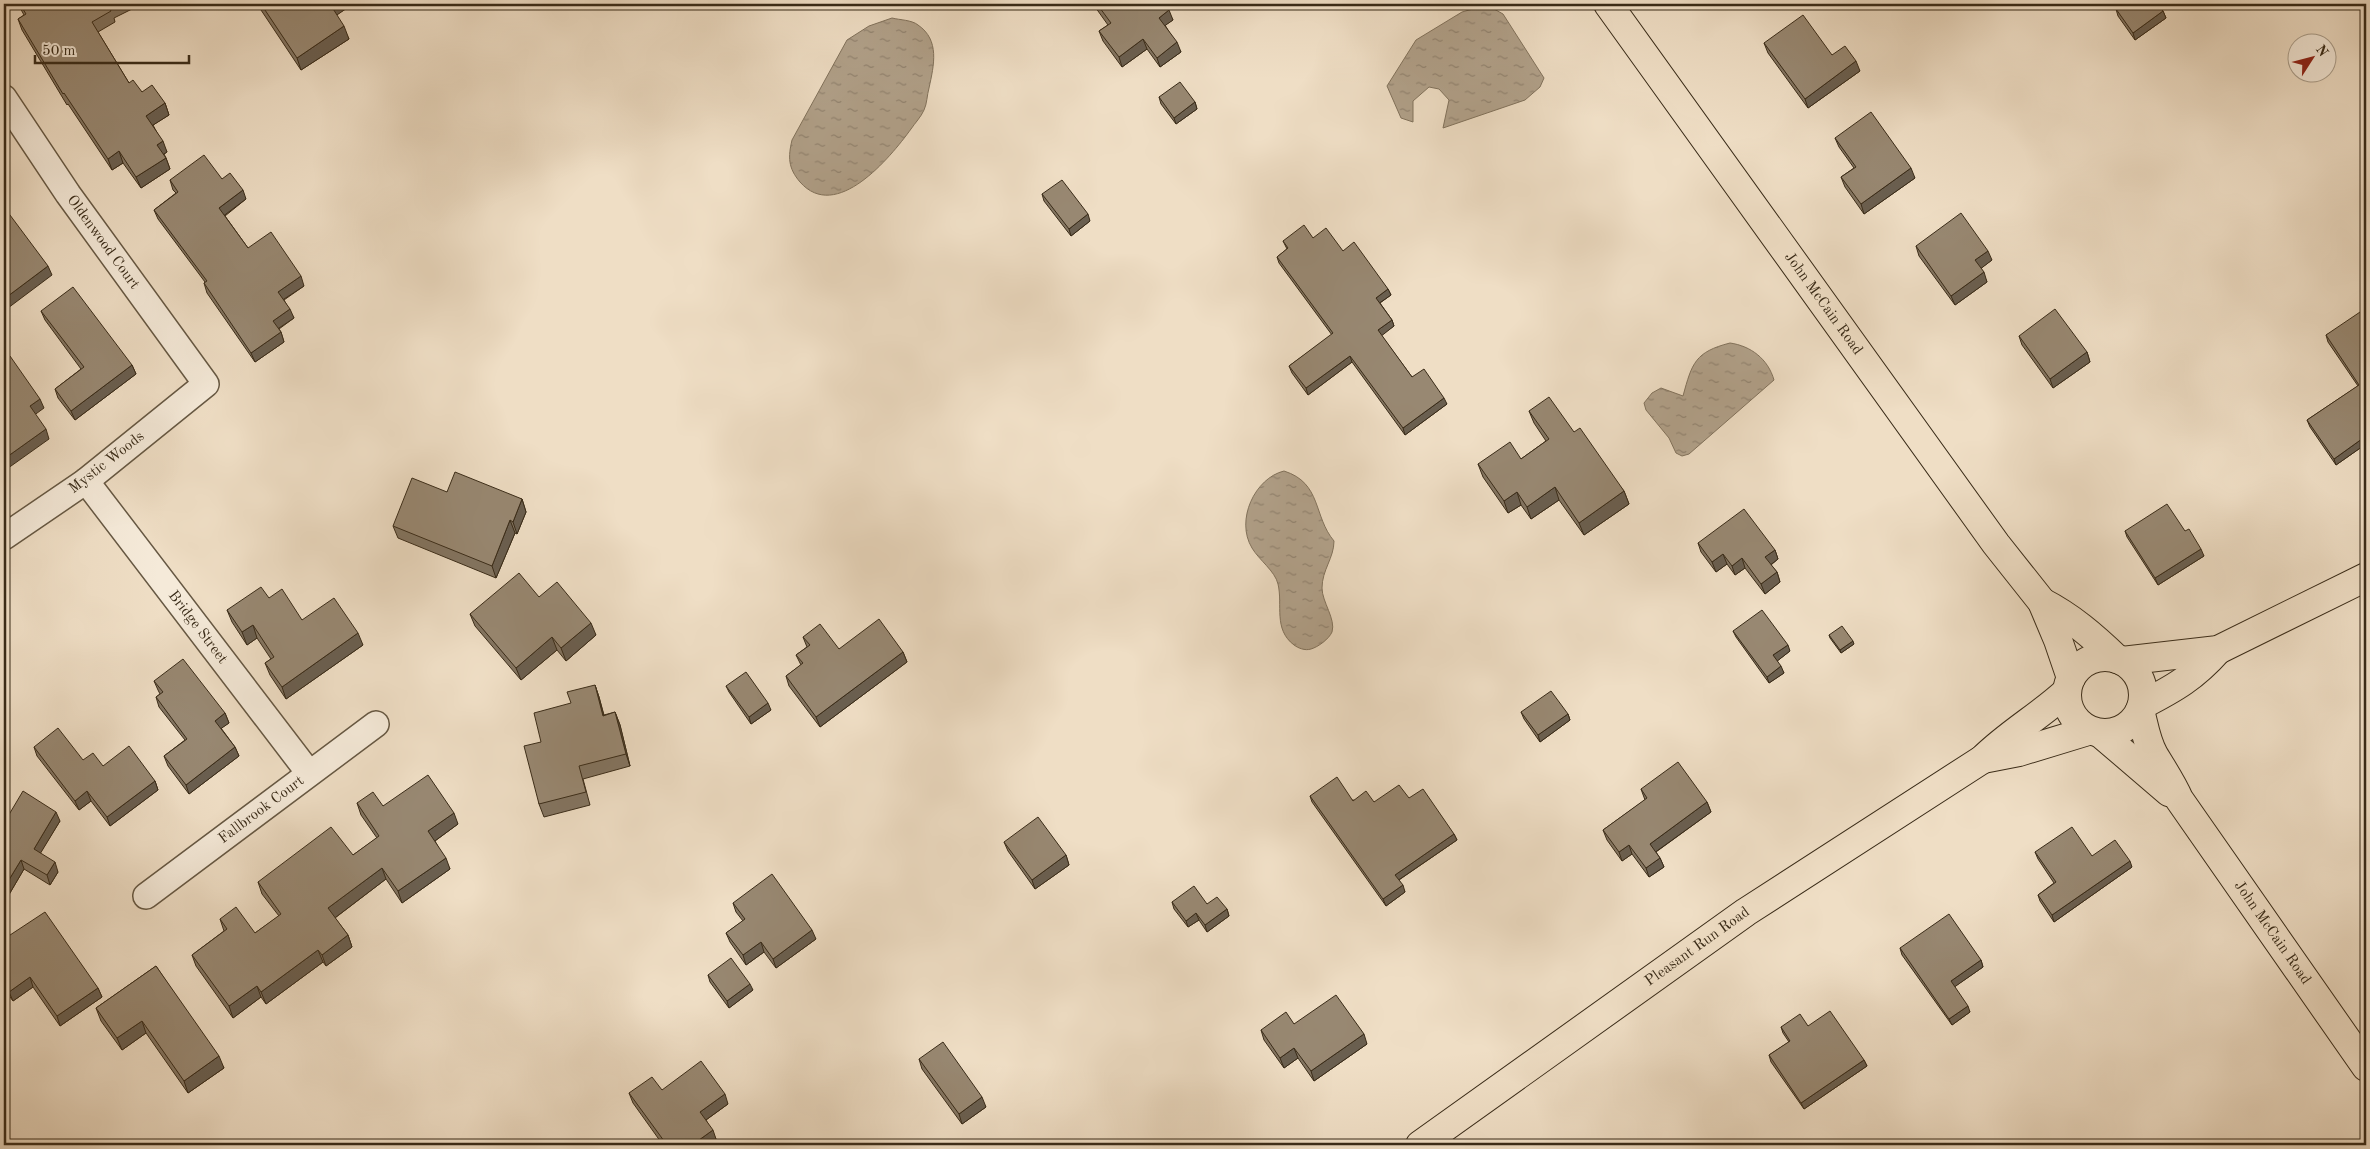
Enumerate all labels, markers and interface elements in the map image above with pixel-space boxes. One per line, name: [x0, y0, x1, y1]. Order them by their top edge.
scale bar: [35, 32, 189, 64]
north arrow: [2288, 32, 2338, 82]
text: N: [2313, 43, 2331, 60]
text: 50 m: [42, 44, 76, 59]
street label: Oldenwood Court: [64, 192, 142, 292]
street label: John McCain Road: [1781, 250, 1865, 358]
street label: Mystic Woods: [67, 429, 147, 497]
street label: Bridge Street: [165, 588, 230, 667]
street label: Fallbrook Court: [216, 773, 307, 846]
street label: John McCain Road: [2231, 878, 2314, 987]
street label: Pleasant Run Road: [1642, 904, 1753, 989]

